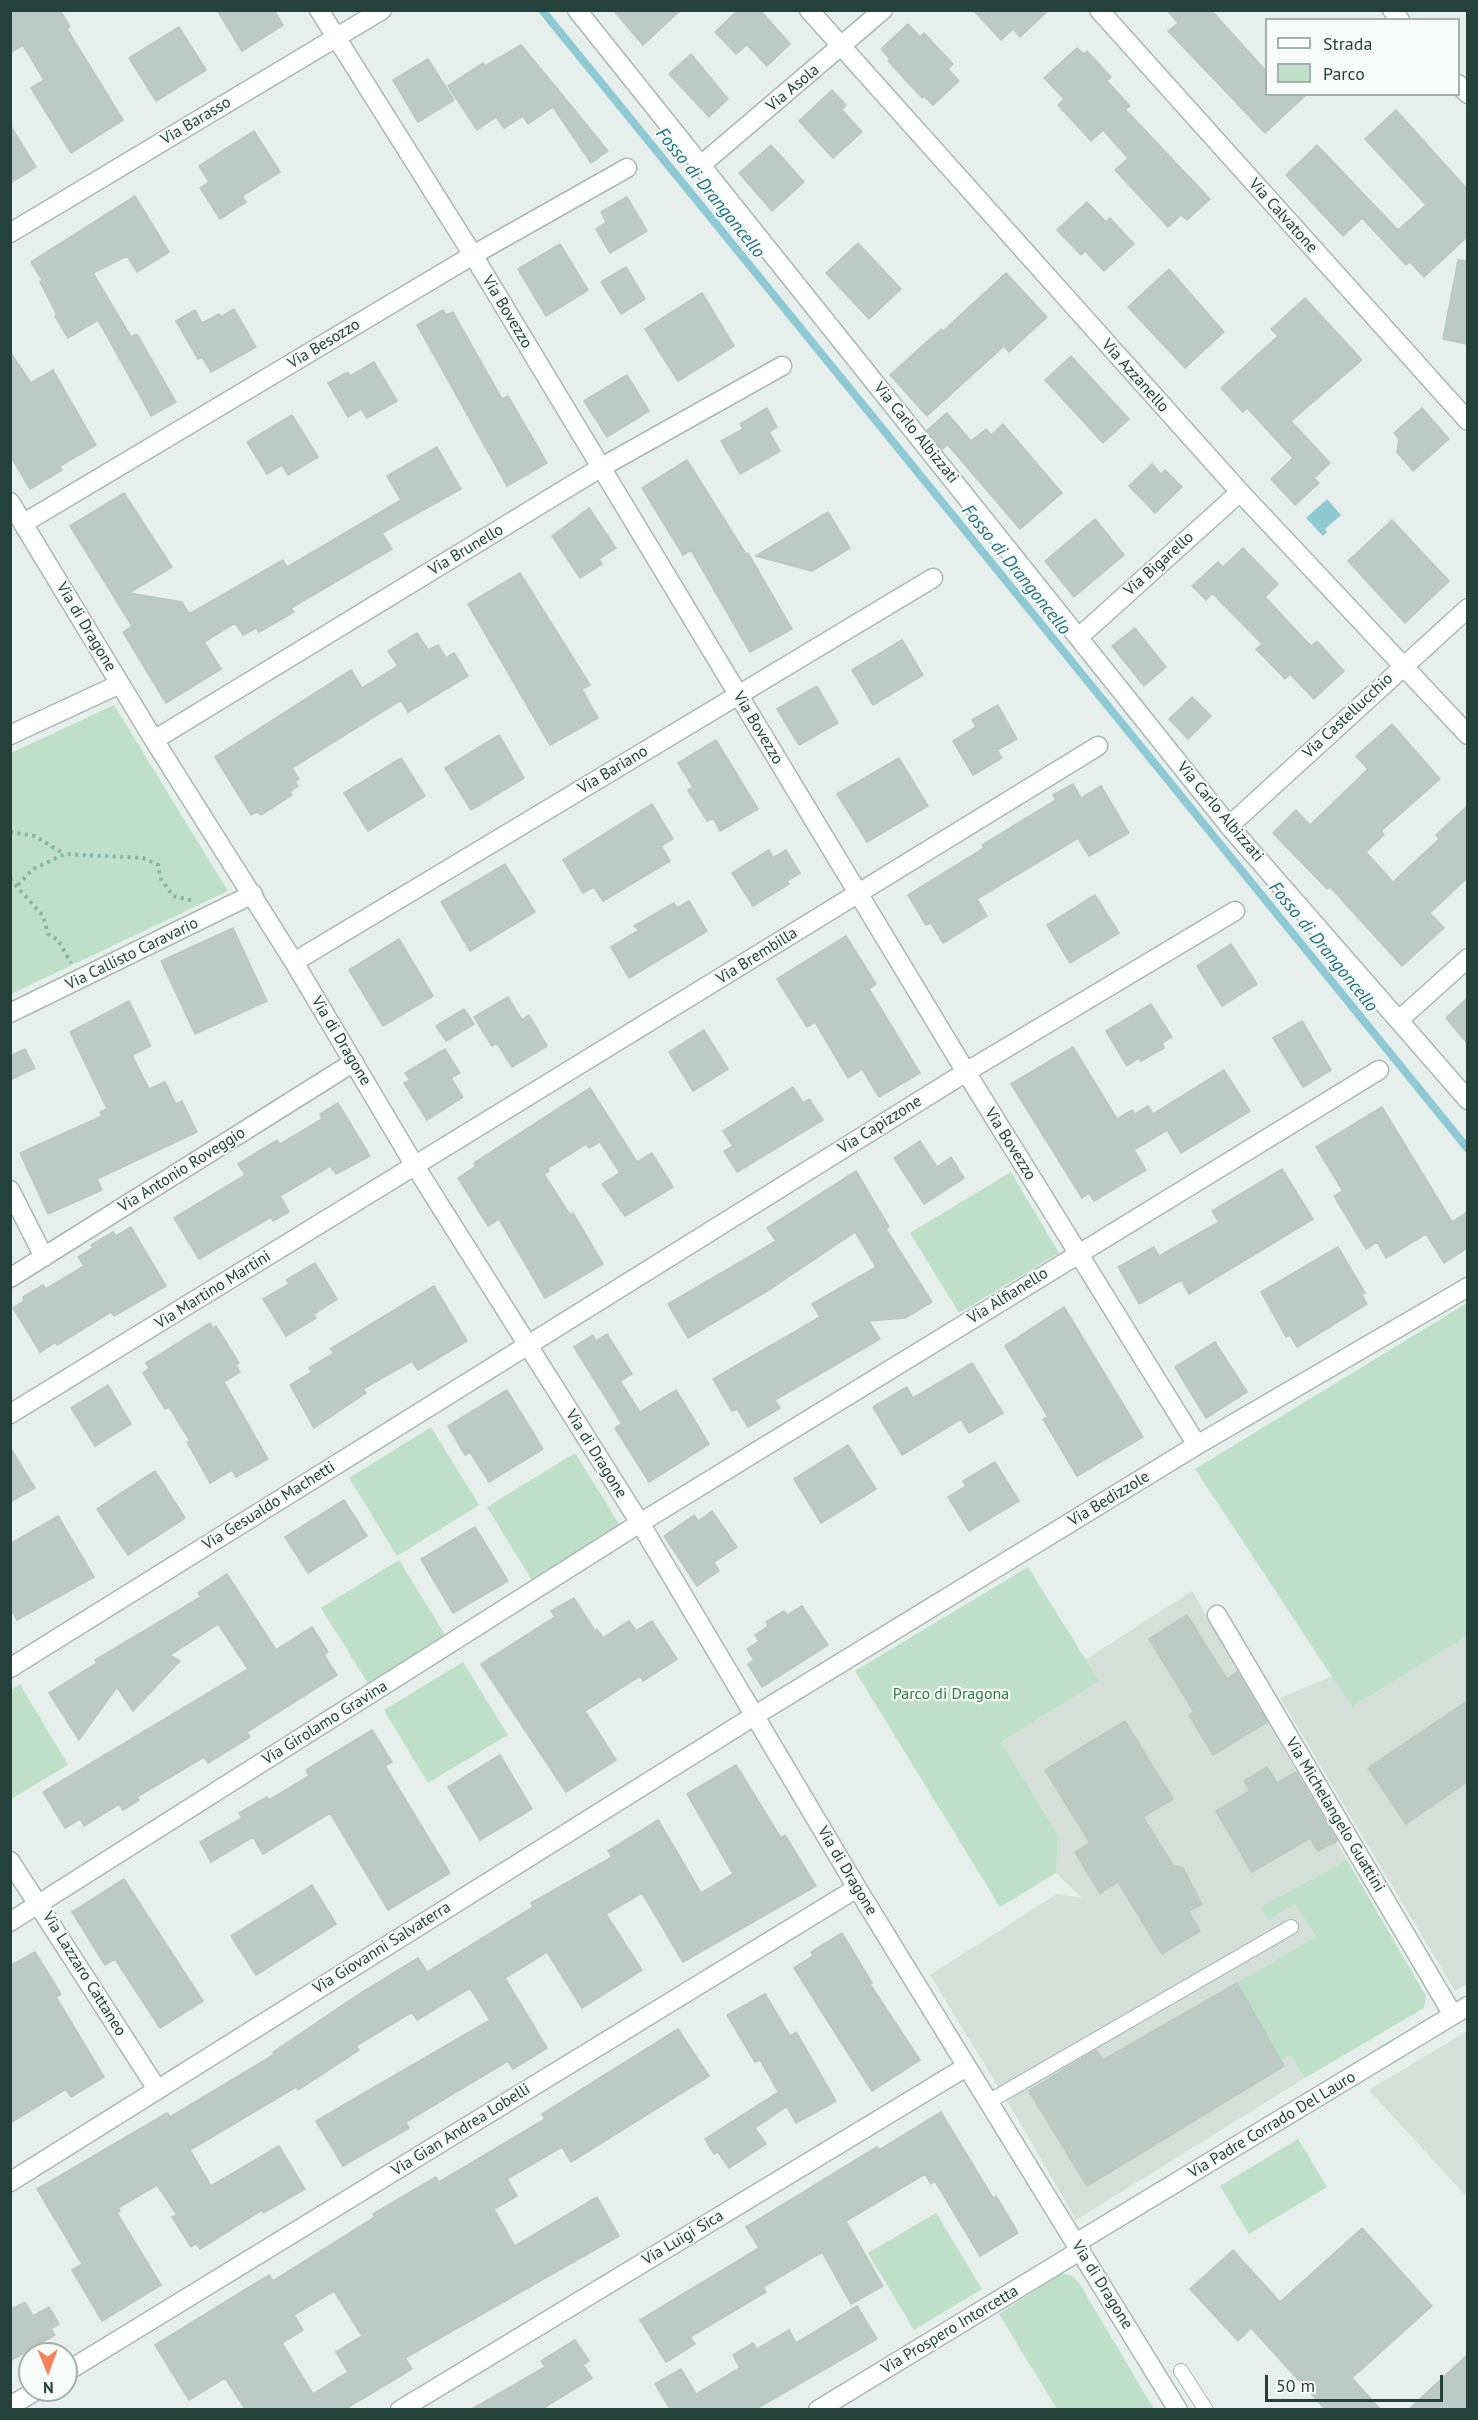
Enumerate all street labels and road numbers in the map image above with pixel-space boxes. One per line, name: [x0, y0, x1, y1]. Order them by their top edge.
street label: Via Asola: [763, 60, 823, 116]
street label: Via Barasso: [158, 93, 234, 149]
street label: Via Calvatone: [1245, 175, 1321, 257]
street label: Via Bovezzo: [478, 272, 536, 352]
street label: Via Besozzo: [284, 315, 364, 373]
street label: Via Azzanello: [1097, 336, 1173, 416]
street label: Via Carlo Albizzati: [869, 379, 963, 487]
street label: Via Brunello: [425, 520, 507, 580]
street label: Via Bigarello: [1120, 528, 1198, 600]
street label: Via di Dragone: [52, 579, 120, 675]
street label: Via Castellucchio: [1299, 669, 1397, 763]
street label: Via Bovezzo: [729, 688, 787, 768]
street label: Via Bariano: [575, 742, 651, 798]
street label: Via Carlo Albizzati: [1173, 758, 1267, 866]
street label: Via Callisto Caravario: [63, 914, 201, 994]
street label: Via Brembilla: [713, 924, 801, 988]
street label: Via di Dragone: [307, 993, 375, 1089]
street label: Via Capizzone: [835, 1092, 925, 1158]
street label: Via Bovezzo: [980, 1104, 1040, 1184]
street label: Via Antonio Roveggio: [115, 1123, 249, 1217]
street label: Via Martino Martini: [152, 1247, 274, 1333]
street label: Via Alfianello: [964, 1264, 1052, 1328]
street label: Via di Dragone: [561, 1406, 631, 1502]
street label: Via Gesualdo Machetti: [199, 1457, 339, 1555]
street label: Via Bedizzole: [1065, 1467, 1153, 1531]
street label: Via Girolamo Gravina: [259, 1677, 391, 1769]
street label: Via Michelangelo Guattini: [1281, 1734, 1389, 1896]
street label: Via di Dragone: [813, 1823, 881, 1919]
street label: Via Giovanni Salvaterra: [310, 1898, 454, 1998]
street label: Via Lazzaro Cattaneo: [38, 1908, 130, 2040]
street label: Via Padre Corrado Del Lauro: [1185, 2067, 1359, 2183]
street label: Via Gian Andrea Lobelli: [388, 2080, 534, 2180]
street label: Via Luigi Sica: [639, 2206, 727, 2270]
street label: Via di Dragone: [1067, 2237, 1137, 2333]
street label: Via Prospero Intorcetta: [878, 2282, 1022, 2378]

